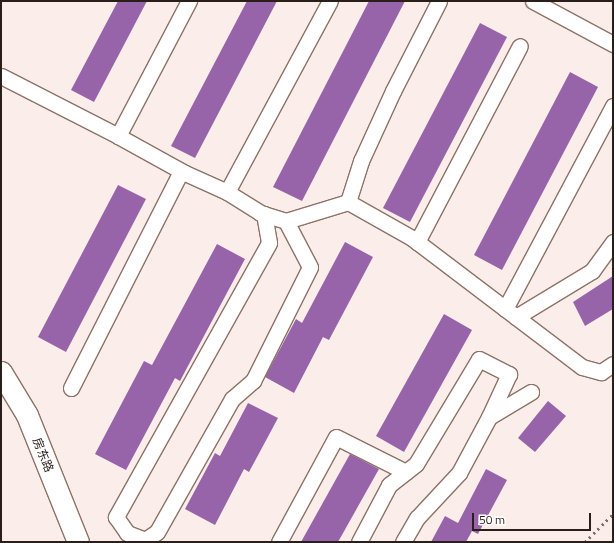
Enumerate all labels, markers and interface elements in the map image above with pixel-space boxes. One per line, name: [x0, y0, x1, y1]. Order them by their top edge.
street label: 房东路: [30, 436, 56, 474]
scale bar: [474, 505, 593, 531]
text: 50 m: [479, 510, 505, 529]

